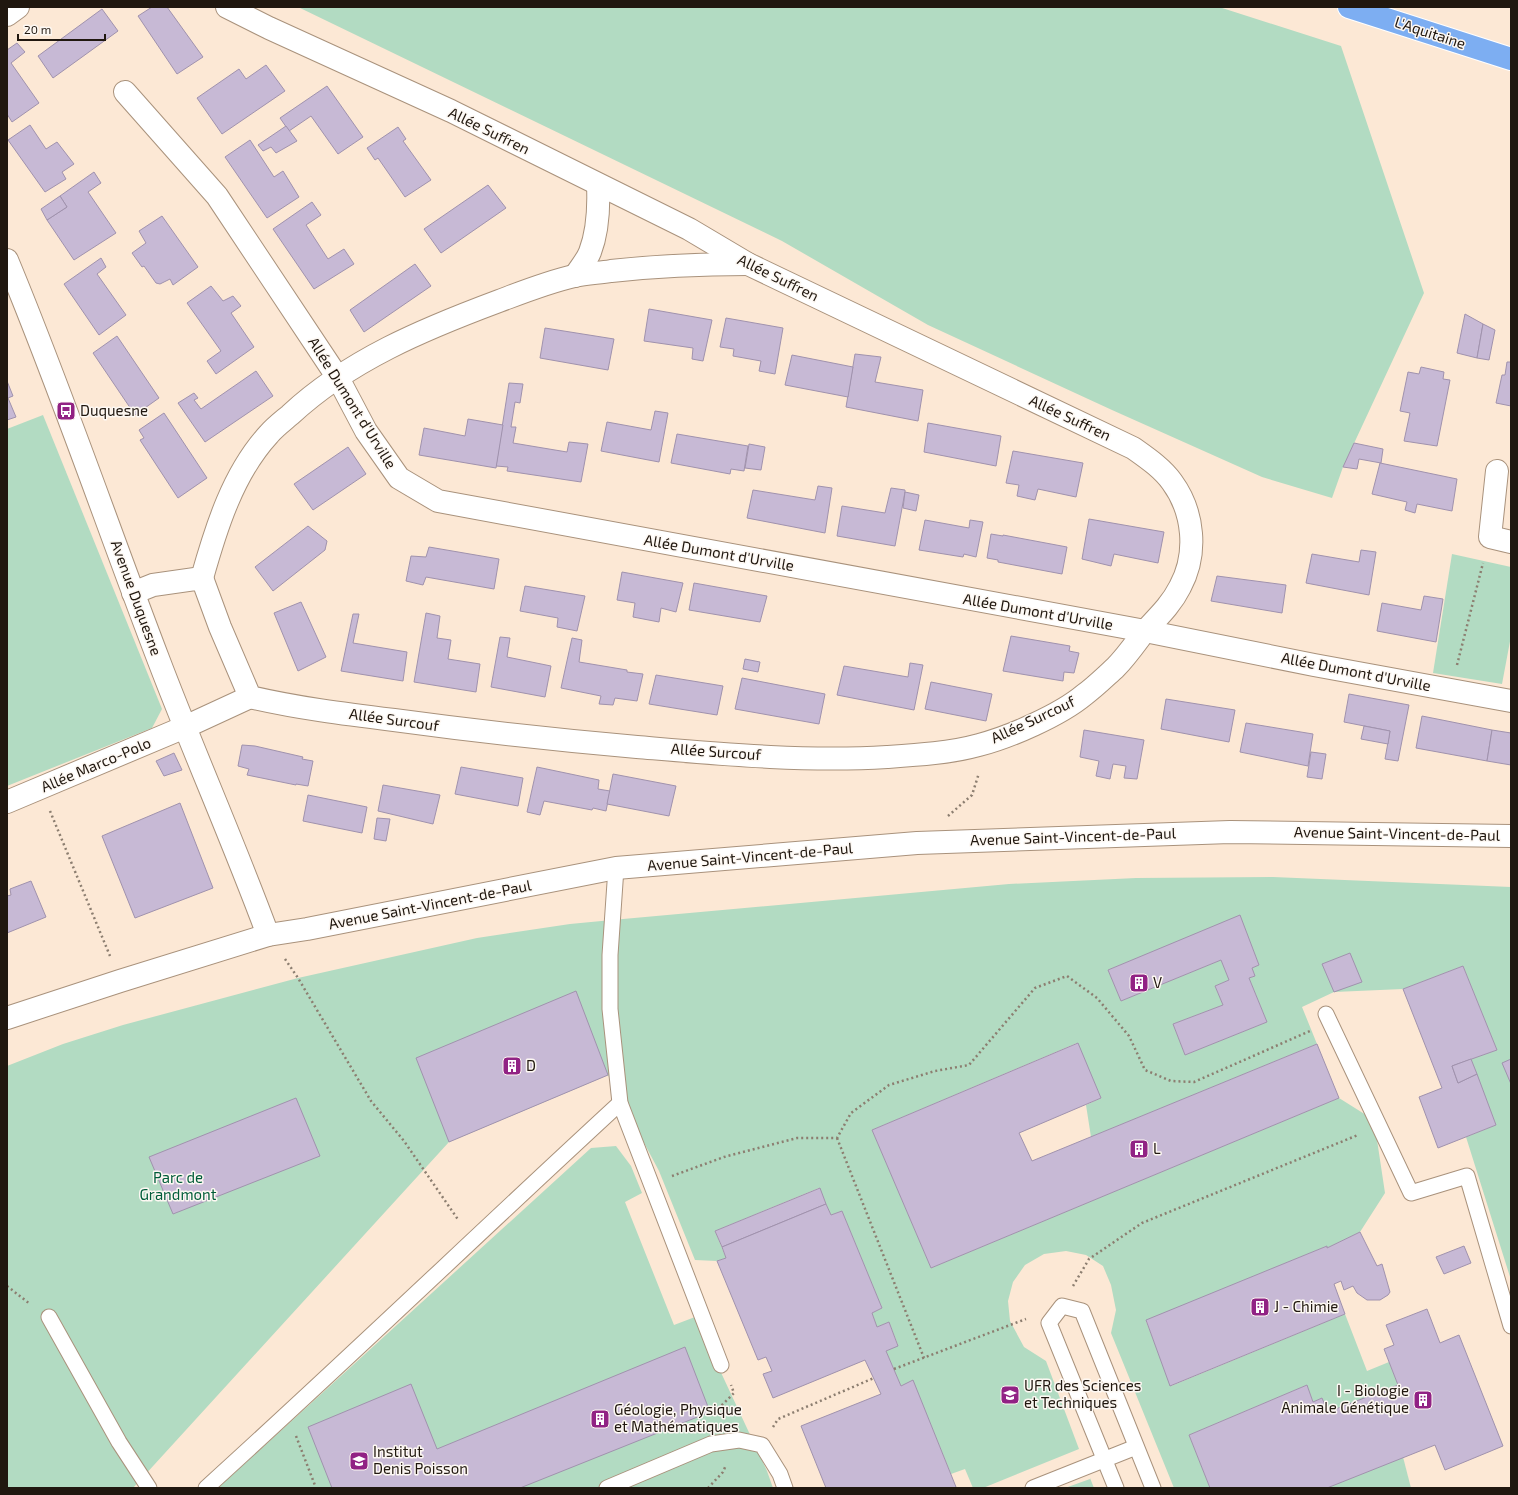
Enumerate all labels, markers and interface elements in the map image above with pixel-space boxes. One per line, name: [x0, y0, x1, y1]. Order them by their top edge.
street label: L'Aquitaine: [1393, 12, 1468, 52]
scale bar: [18, 16, 105, 42]
text: 20 m: [24, 22, 51, 36]
street label: Allée Suffren: [446, 103, 533, 157]
street label: Allée Suffren: [735, 250, 822, 304]
street label: Allée Dumont d'Urville: [305, 333, 401, 472]
street label: Allée Suffren: [1027, 390, 1114, 444]
bus stop icon: Duquesne: [55, 400, 77, 422]
place label: Duquesne: [80, 401, 148, 419]
street label: Allée Dumont d'Urville: [643, 530, 796, 574]
street label: Avenue Duquesne: [108, 537, 166, 658]
street label: Allée Dumont d'Urville: [962, 589, 1115, 633]
street label: Allée Dumont d'Urville: [1280, 648, 1433, 694]
street label: Allée Surcouf: [988, 692, 1078, 746]
street label: Allée Surcouf: [348, 704, 440, 734]
street label: Allée Marco-Polo: [38, 733, 153, 795]
street label: Allée Surcouf: [670, 739, 762, 763]
street label: Avenue Saint-Vincent-de-Paul: [1294, 822, 1501, 844]
street label: Avenue Saint-Vincent-de-Paul: [970, 823, 1177, 849]
street label: Avenue Saint-Vincent-de-Paul: [646, 838, 854, 874]
street label: Avenue Saint-Vincent-de-Paul: [327, 875, 533, 933]
building icon: V: [1128, 972, 1150, 994]
place label: V: [1153, 973, 1162, 991]
building icon: D: [501, 1055, 523, 1077]
place label: D: [526, 1056, 536, 1074]
building icon: L: [1128, 1138, 1150, 1160]
place label: L: [1153, 1139, 1161, 1157]
park label: Parc de Grandmont: [139, 1168, 217, 1203]
building icon: J - Chimie: [1249, 1296, 1271, 1318]
place label: J - Chimie: [1274, 1297, 1338, 1315]
place label: UFR des Sciences et Techniques: [1024, 1376, 1141, 1411]
place label: I - Biologie Animale Génétique: [1281, 1381, 1409, 1416]
school or university icon: UFR des Sciences et Techniques: [999, 1384, 1021, 1406]
building icon: I - Biologie Animale Génétique: [1412, 1389, 1434, 1411]
place label: Géologie, Physique et Mathématiques: [614, 1400, 742, 1435]
building icon: Géologie, Physique et Mathématiques: [589, 1408, 611, 1430]
place label: Institut Denis Poisson: [373, 1442, 468, 1477]
school or university icon: Institut Denis Poisson: [348, 1450, 370, 1472]

